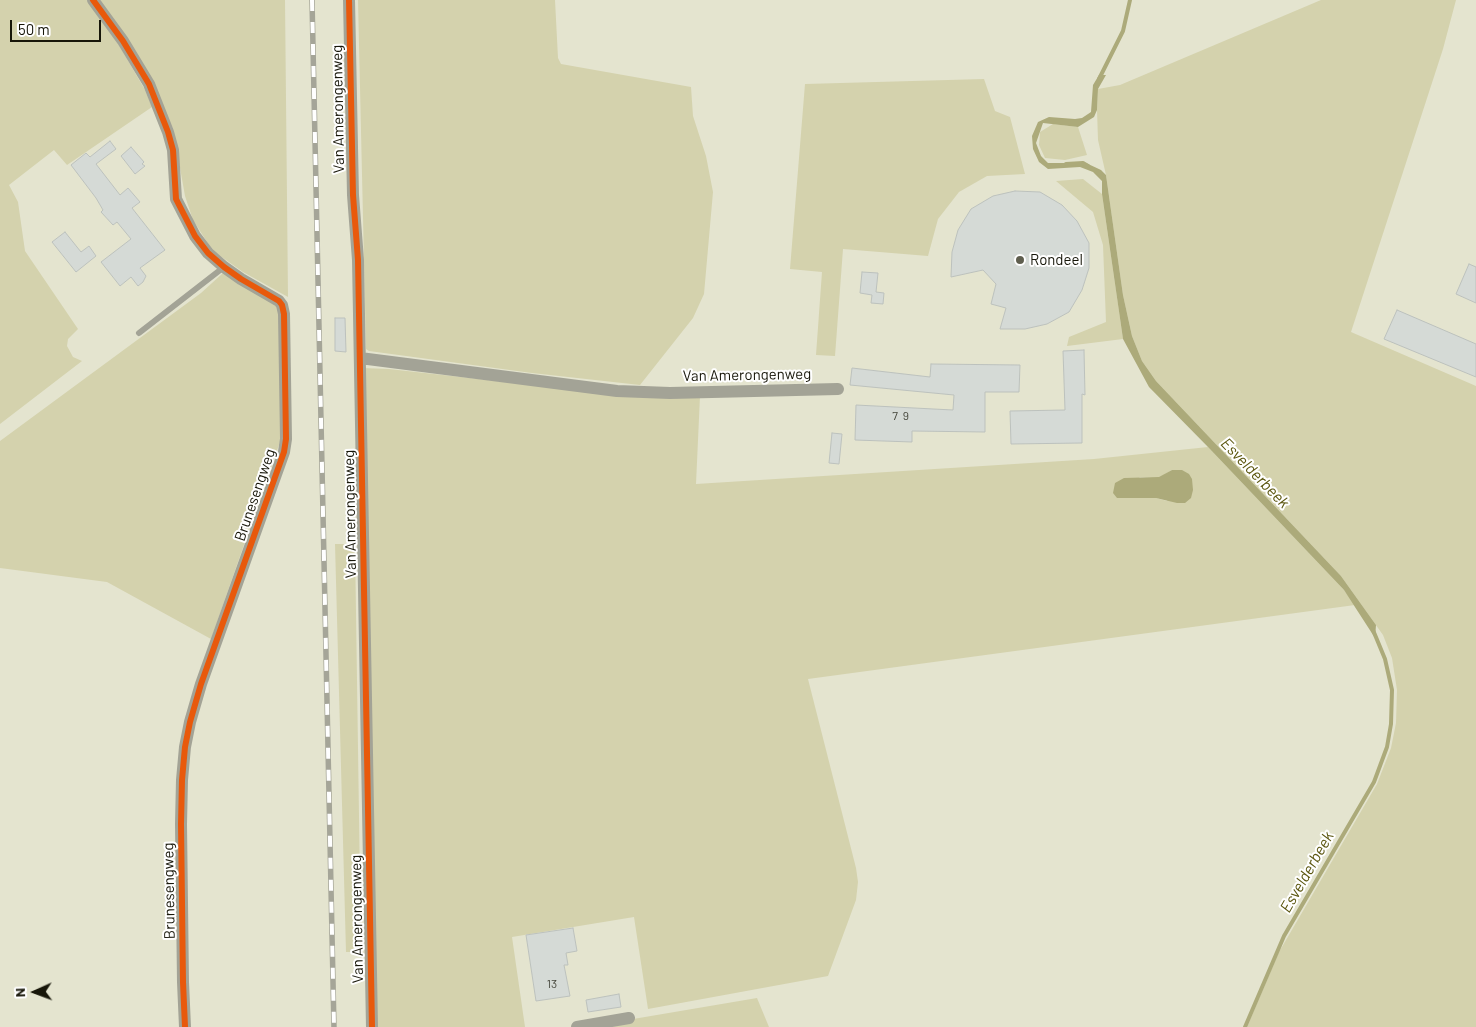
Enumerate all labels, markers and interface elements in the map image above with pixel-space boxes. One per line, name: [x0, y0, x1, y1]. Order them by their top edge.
scale bar: [12, 10, 104, 42]
text: 50 m: [18, 20, 50, 38]
street label: Van Amerongenweg: [328, 45, 348, 173]
place label: Rondeel: [1030, 251, 1083, 269]
marker: Rondeel: [1014, 254, 1026, 266]
street label: Van Amerongenweg: [683, 365, 811, 385]
house number: 7: [892, 409, 898, 423]
house number: 9: [903, 409, 909, 423]
water label: Esvelderbeek: [1217, 434, 1293, 512]
street label: Brunesengweg: [231, 446, 279, 544]
street label: Van Amerongenweg: [340, 450, 360, 578]
water label: Esvelderbeek: [1276, 828, 1338, 916]
street label: Brunesengweg: [159, 843, 179, 939]
street label: Van Amerongenweg: [347, 855, 367, 983]
north arrow: [10, 967, 60, 1017]
house number: 13: [547, 977, 557, 991]
text: N: [11, 988, 28, 997]

